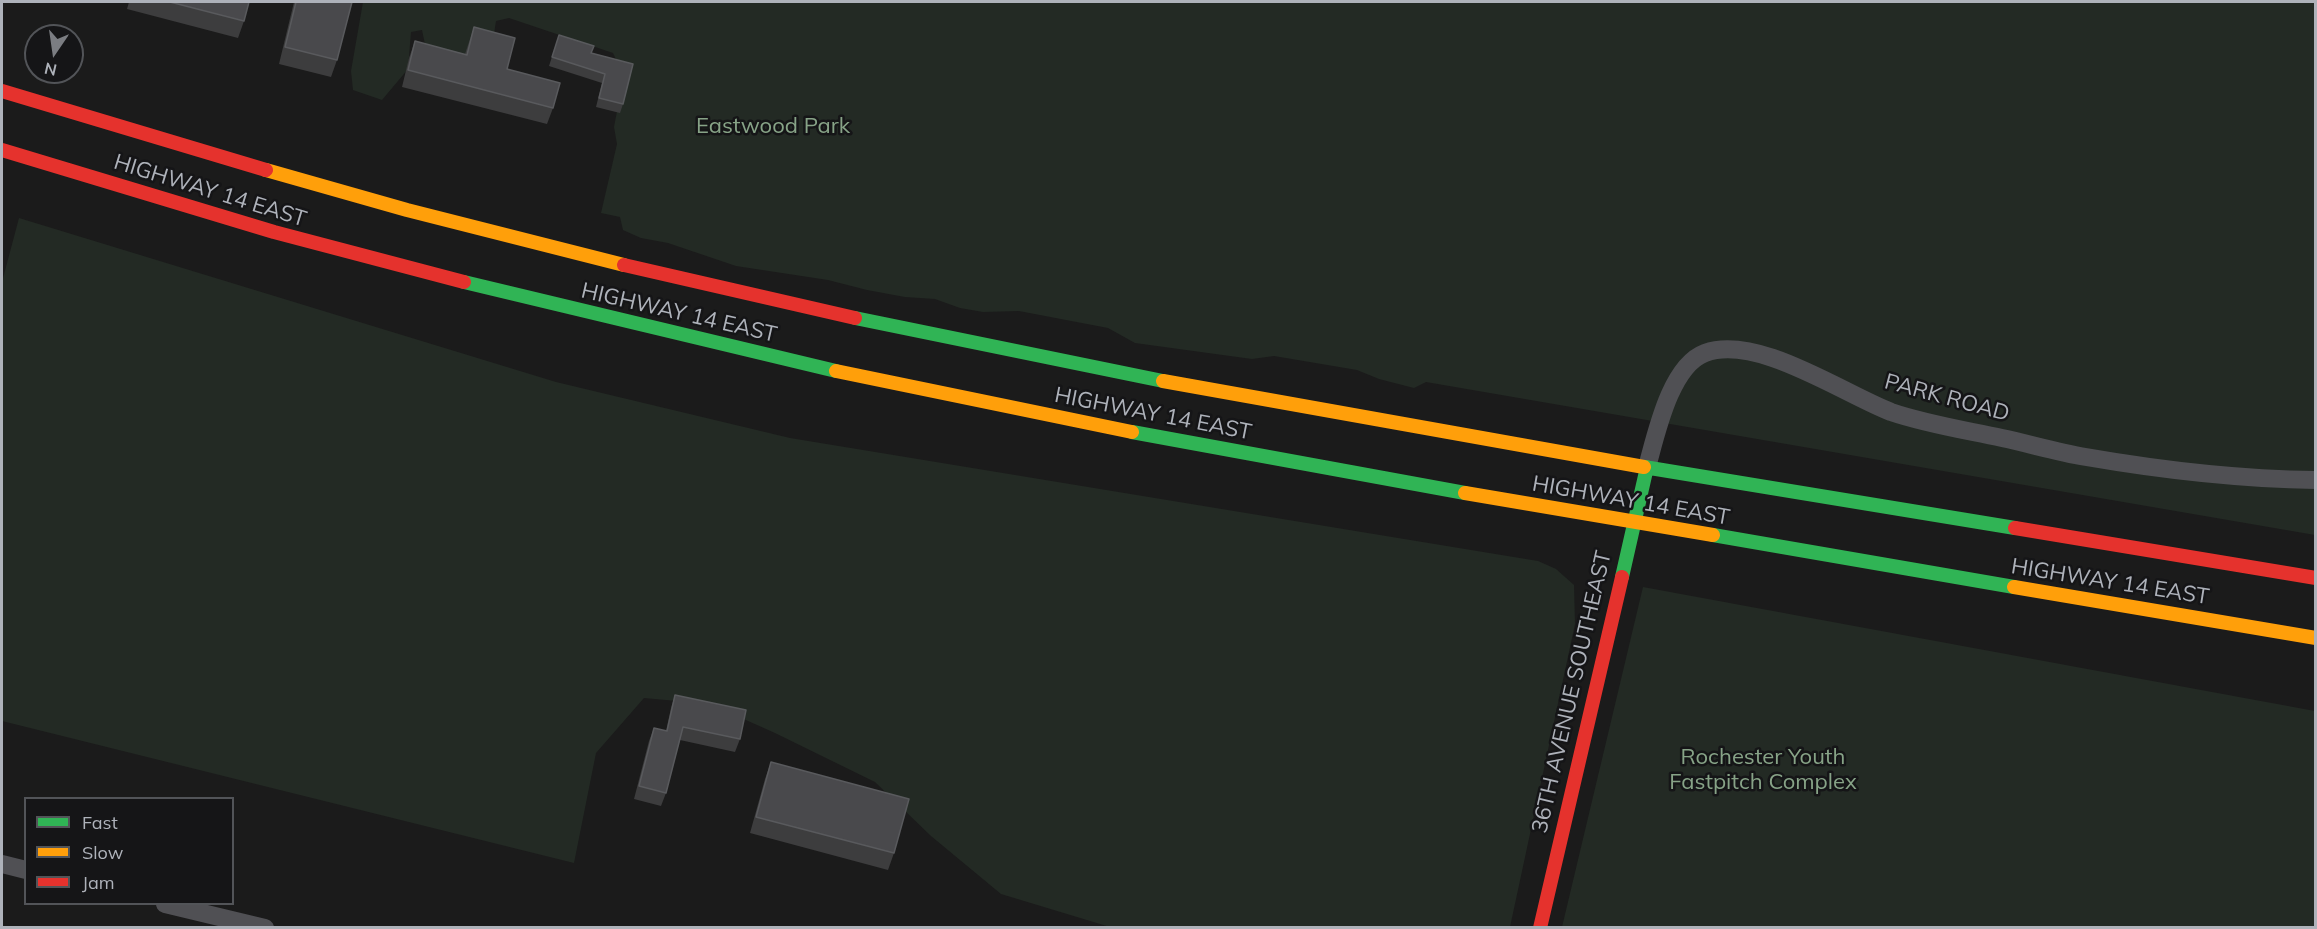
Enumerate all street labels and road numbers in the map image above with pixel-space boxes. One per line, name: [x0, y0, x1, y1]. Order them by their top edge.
street label: HIGHWAY 14 EAST: [110, 149, 310, 233]
street label: HIGHWAY 14 EAST: [579, 278, 779, 348]
street label: PARK ROAD: [1882, 369, 2012, 427]
street label: HIGHWAY 14 EAST: [1052, 382, 1254, 446]
street label: HIGHWAY 14 EAST: [1530, 471, 1732, 531]
street label: 36TH AVENUE SOUTHEAST: [1527, 548, 1617, 836]
street label: HIGHWAY 14 EAST: [2009, 553, 2211, 611]

